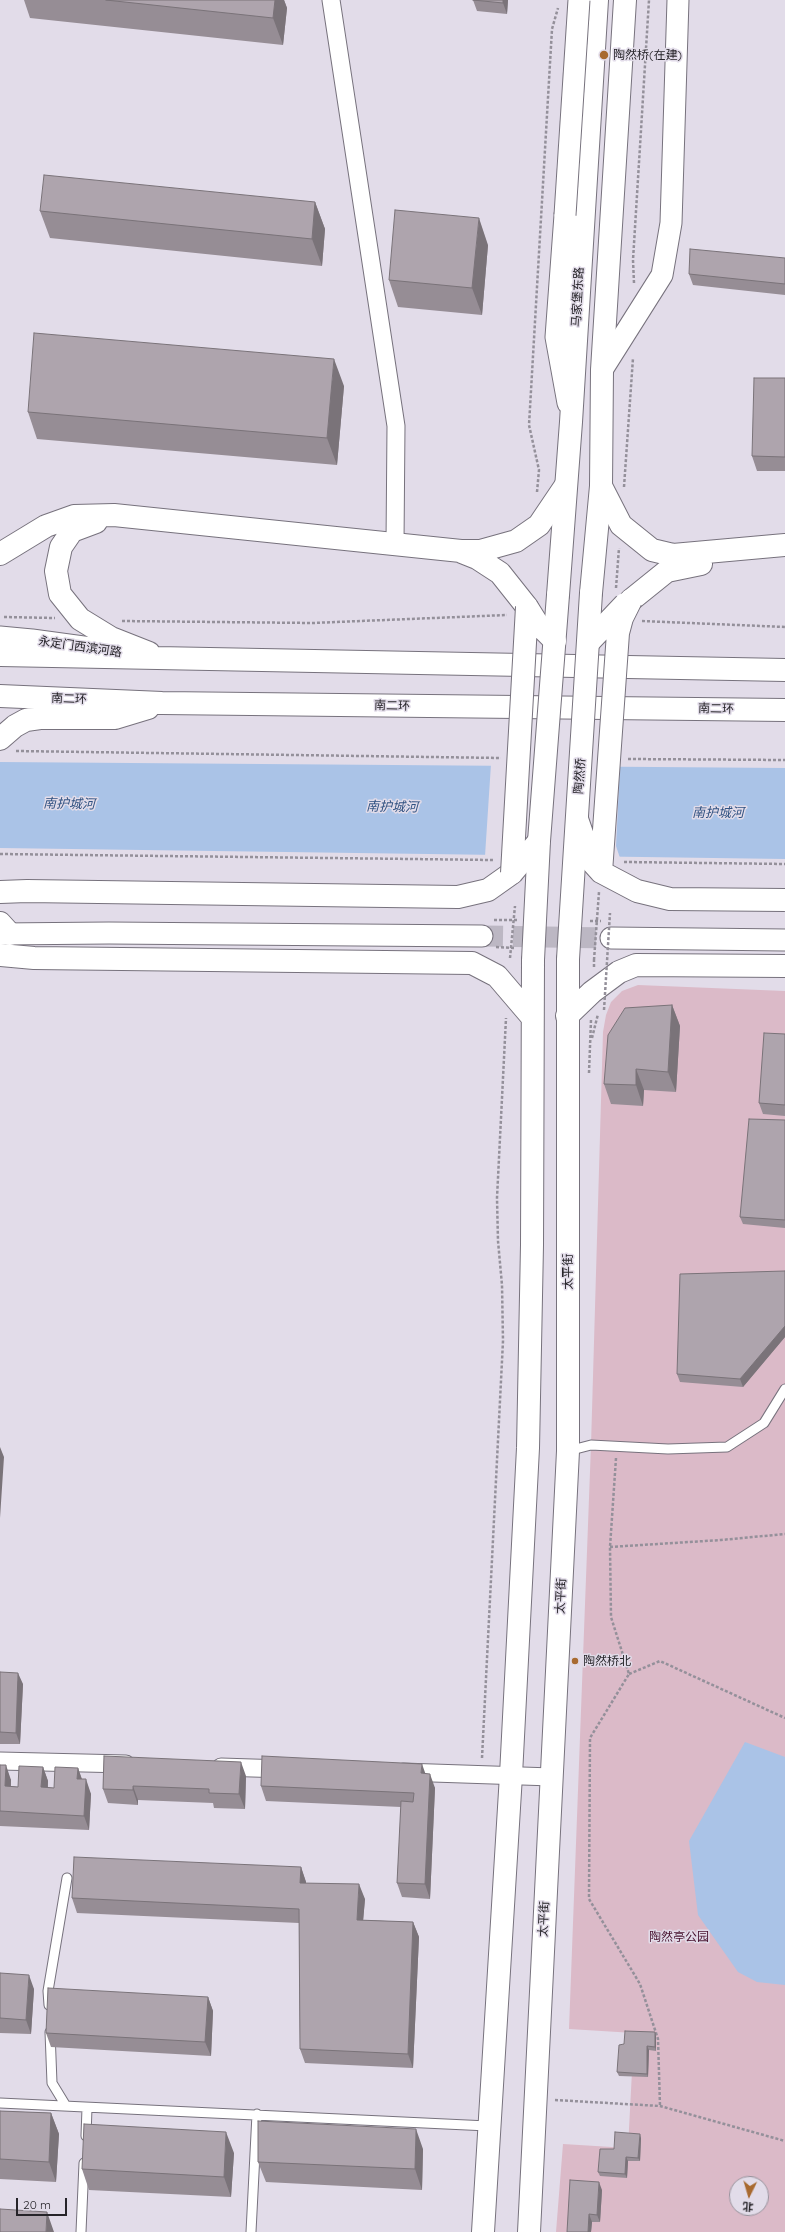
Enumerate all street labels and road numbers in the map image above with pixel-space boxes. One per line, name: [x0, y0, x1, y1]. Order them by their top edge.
street label: 马家堡东路: [569, 267, 587, 327]
street label: 永定门西滨河路: [37, 634, 123, 660]
street label: 南二环: [51, 691, 87, 707]
street label: 南二环: [374, 698, 410, 714]
street label: 南二环: [698, 701, 734, 717]
street label: 陶然桥: [572, 758, 588, 794]
street label: 太平街: [561, 1254, 575, 1290]
street label: 太平街: [553, 1578, 569, 1614]
street label: 太平街: [536, 1901, 552, 1937]

